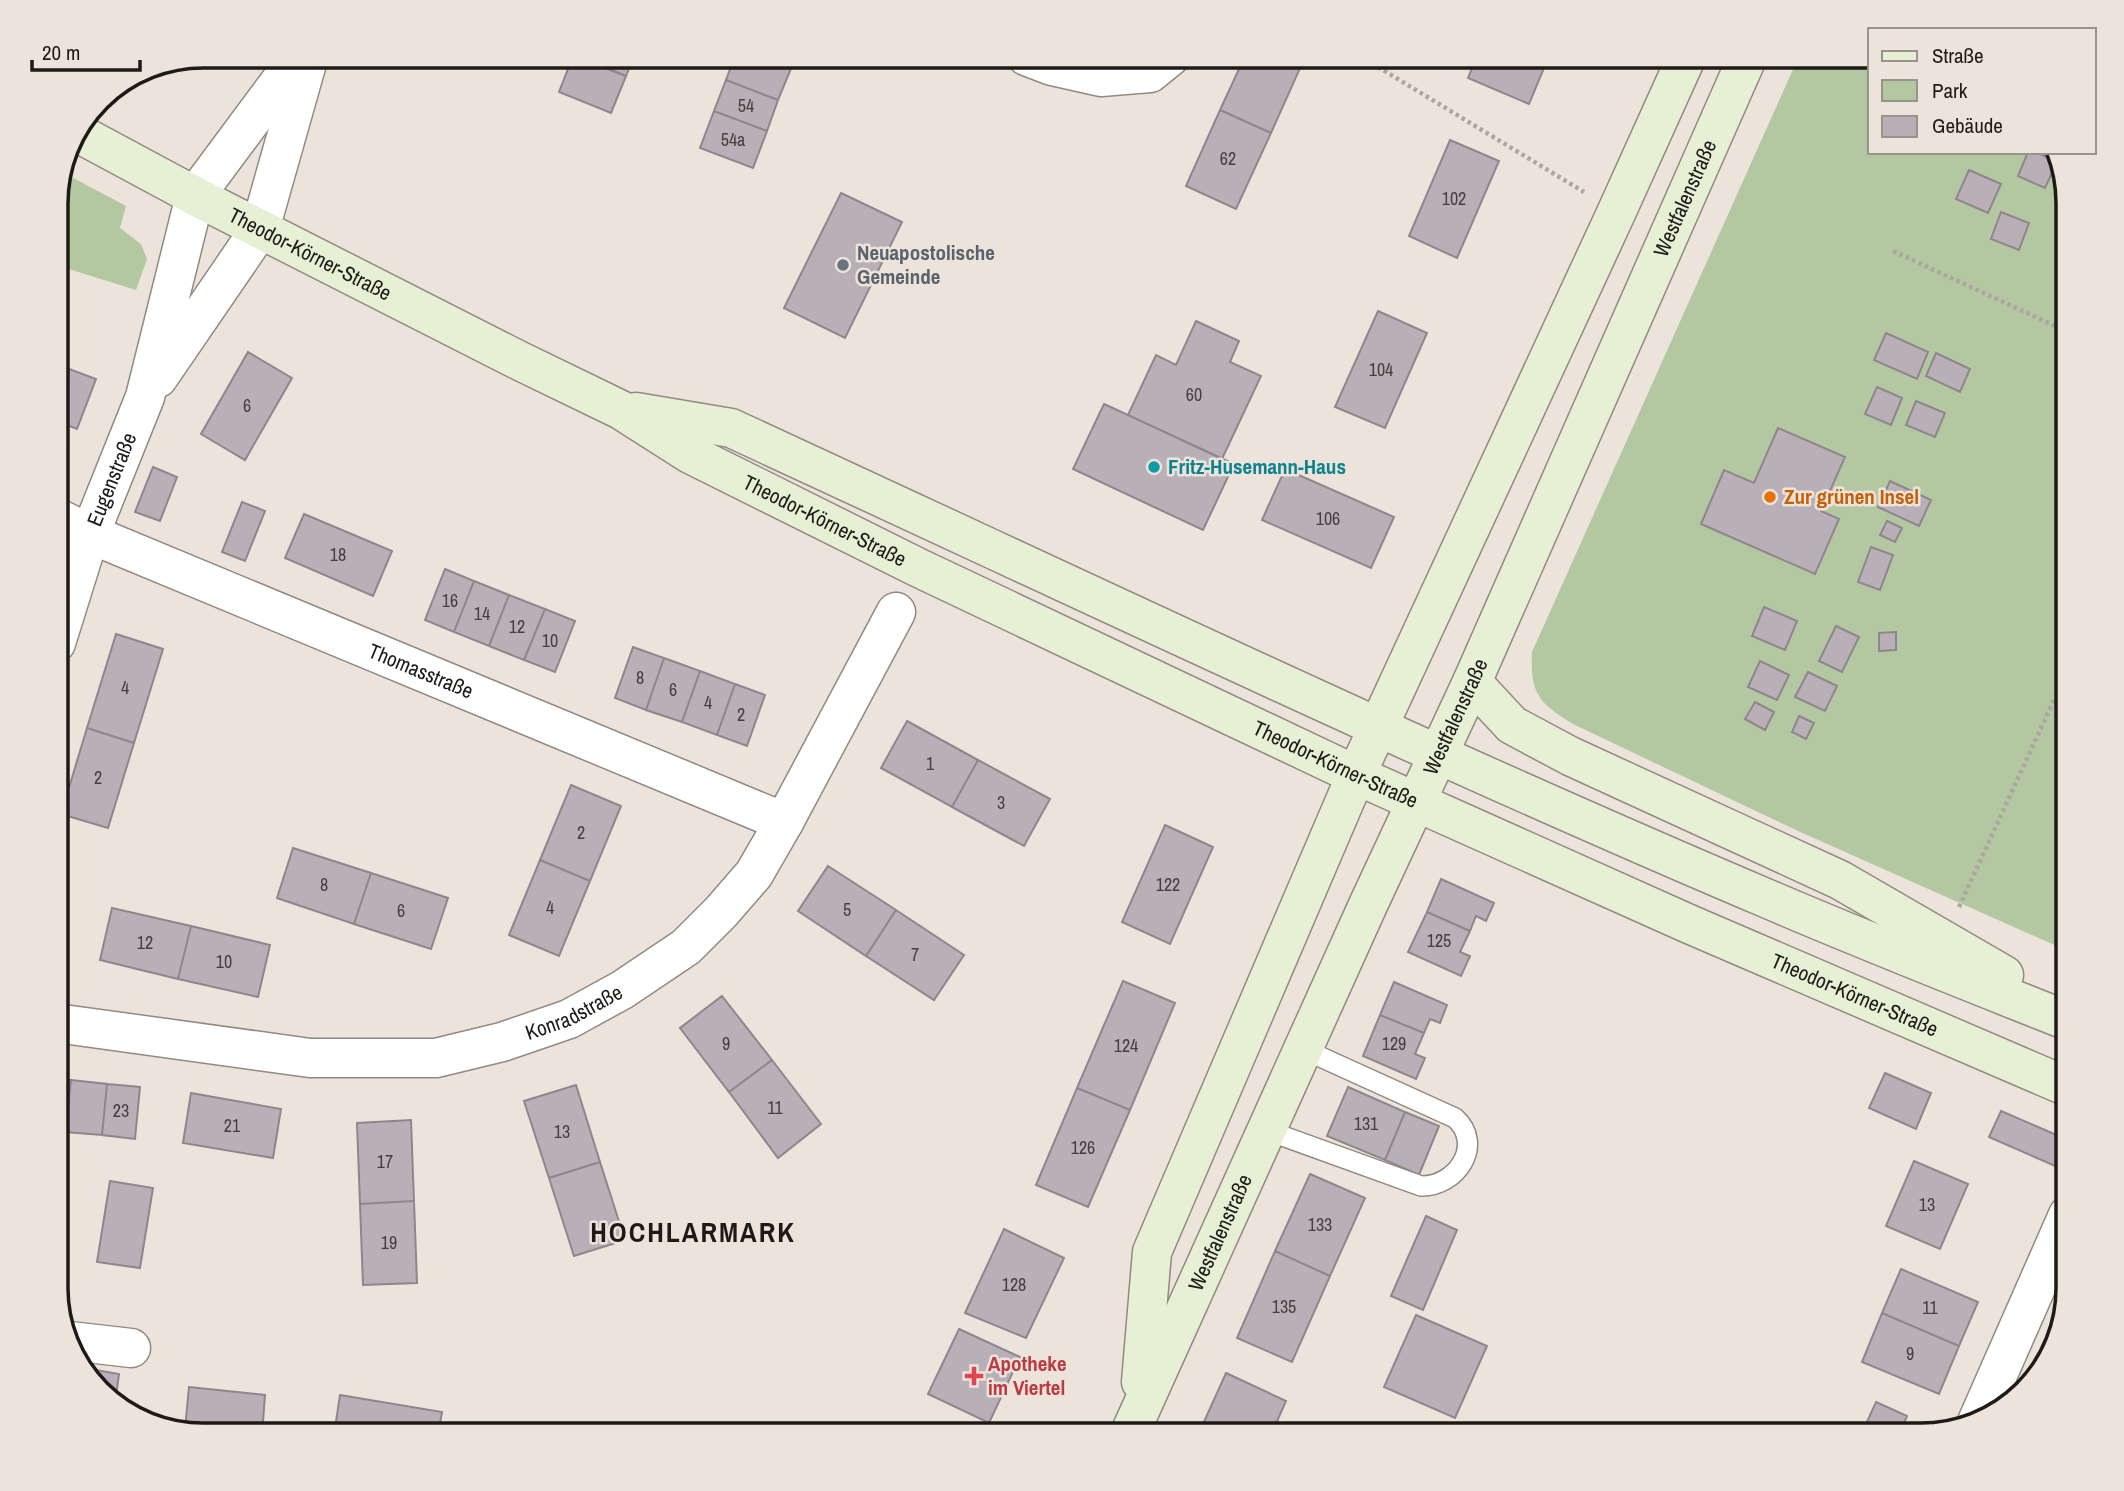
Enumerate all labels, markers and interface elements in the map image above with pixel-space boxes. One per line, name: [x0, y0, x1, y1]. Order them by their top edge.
scale bar: [32, 28, 140, 72]
legend: [1868, 28, 2096, 154]
text: 20 m: [42, 38, 80, 67]
text: Straße: [1932, 41, 1984, 70]
text: Park: [1932, 76, 1968, 105]
house number: 54: [738, 93, 754, 118]
text: Gebäude: [1932, 111, 2003, 140]
house number: 54a: [721, 127, 745, 152]
street label: Westfalenstraße: [1646, 135, 1723, 261]
house number: 62: [1220, 146, 1236, 171]
house number: 102: [1442, 186, 1466, 211]
street label: Theodor-Körner-Straße: [224, 200, 397, 307]
place label: Neuapostolische Gemeinde: [857, 238, 995, 291]
marker: Neuapostolische Gemeinde: [835, 257, 851, 273]
house number: 104: [1369, 357, 1393, 382]
house number: 60: [1186, 382, 1202, 407]
house number: 6: [243, 393, 251, 418]
street label: Eugenstraße: [80, 428, 143, 530]
place label: Fritz-Husemann-Haus: [1168, 452, 1346, 481]
marker: Fritz-Husemann-Haus: [1146, 459, 1162, 475]
street label: Theodor-Körner-Straße: [738, 468, 911, 573]
place label: Zur grünen Insel: [1784, 482, 1919, 511]
marker: Zur grünen Insel: [1762, 489, 1778, 505]
house number: 106: [1316, 506, 1340, 531]
house number: 18: [330, 542, 346, 567]
house number: 16: [442, 588, 458, 613]
house number: 14: [474, 601, 490, 626]
house number: 12: [509, 614, 525, 639]
house number: 10: [542, 628, 558, 653]
street label: Thomasstraße: [364, 636, 478, 705]
street label: Westfalenstraße: [1416, 654, 1495, 779]
house number: 8: [636, 665, 644, 690]
house number: 4: [121, 675, 129, 700]
house number: 6: [669, 677, 677, 702]
house number: 4: [704, 690, 712, 715]
house number: 2: [737, 702, 745, 727]
street label: Theodor-Körner-Straße: [1248, 713, 1423, 815]
house number: 1: [926, 751, 935, 776]
house number: 2: [94, 765, 102, 790]
house number: 3: [997, 790, 1005, 815]
house number: 2: [577, 820, 585, 845]
house number: 8: [320, 872, 328, 897]
house number: 122: [1156, 872, 1180, 897]
house number: 4: [546, 895, 554, 920]
house number: 5: [843, 897, 851, 922]
house number: 6: [397, 898, 405, 923]
house number: 125: [1427, 928, 1451, 953]
house number: 12: [137, 930, 153, 955]
house number: 7: [911, 942, 919, 967]
street label: Theodor-Körner-Straße: [1767, 946, 1943, 1043]
house number: 10: [216, 949, 232, 974]
street label: Konradstraße: [521, 977, 628, 1047]
house number: 9: [722, 1031, 730, 1056]
house number: 129: [1382, 1031, 1406, 1056]
house number: 124: [1114, 1033, 1138, 1058]
house number: 11: [767, 1095, 783, 1120]
house number: 23: [113, 1098, 129, 1123]
house number: 131: [1354, 1111, 1379, 1136]
house number: 21: [224, 1113, 241, 1138]
house number: 13: [554, 1119, 570, 1144]
house number: 126: [1071, 1135, 1095, 1160]
house number: 17: [377, 1149, 393, 1174]
street label: Westfalenstraße: [1181, 1169, 1259, 1295]
house number: 13: [1919, 1192, 1935, 1217]
house number: 133: [1308, 1212, 1332, 1237]
district label: HOCHLARMARK: [590, 1213, 796, 1251]
house number: 19: [381, 1230, 397, 1255]
house number: 128: [1002, 1272, 1026, 1297]
house number: 135: [1272, 1294, 1296, 1319]
house number: 11: [1922, 1295, 1938, 1320]
house number: 9: [1906, 1341, 1914, 1366]
place label: Apotheke im Viertel: [988, 1349, 1066, 1402]
marker: Apotheke im Viertel: [966, 1368, 982, 1384]

